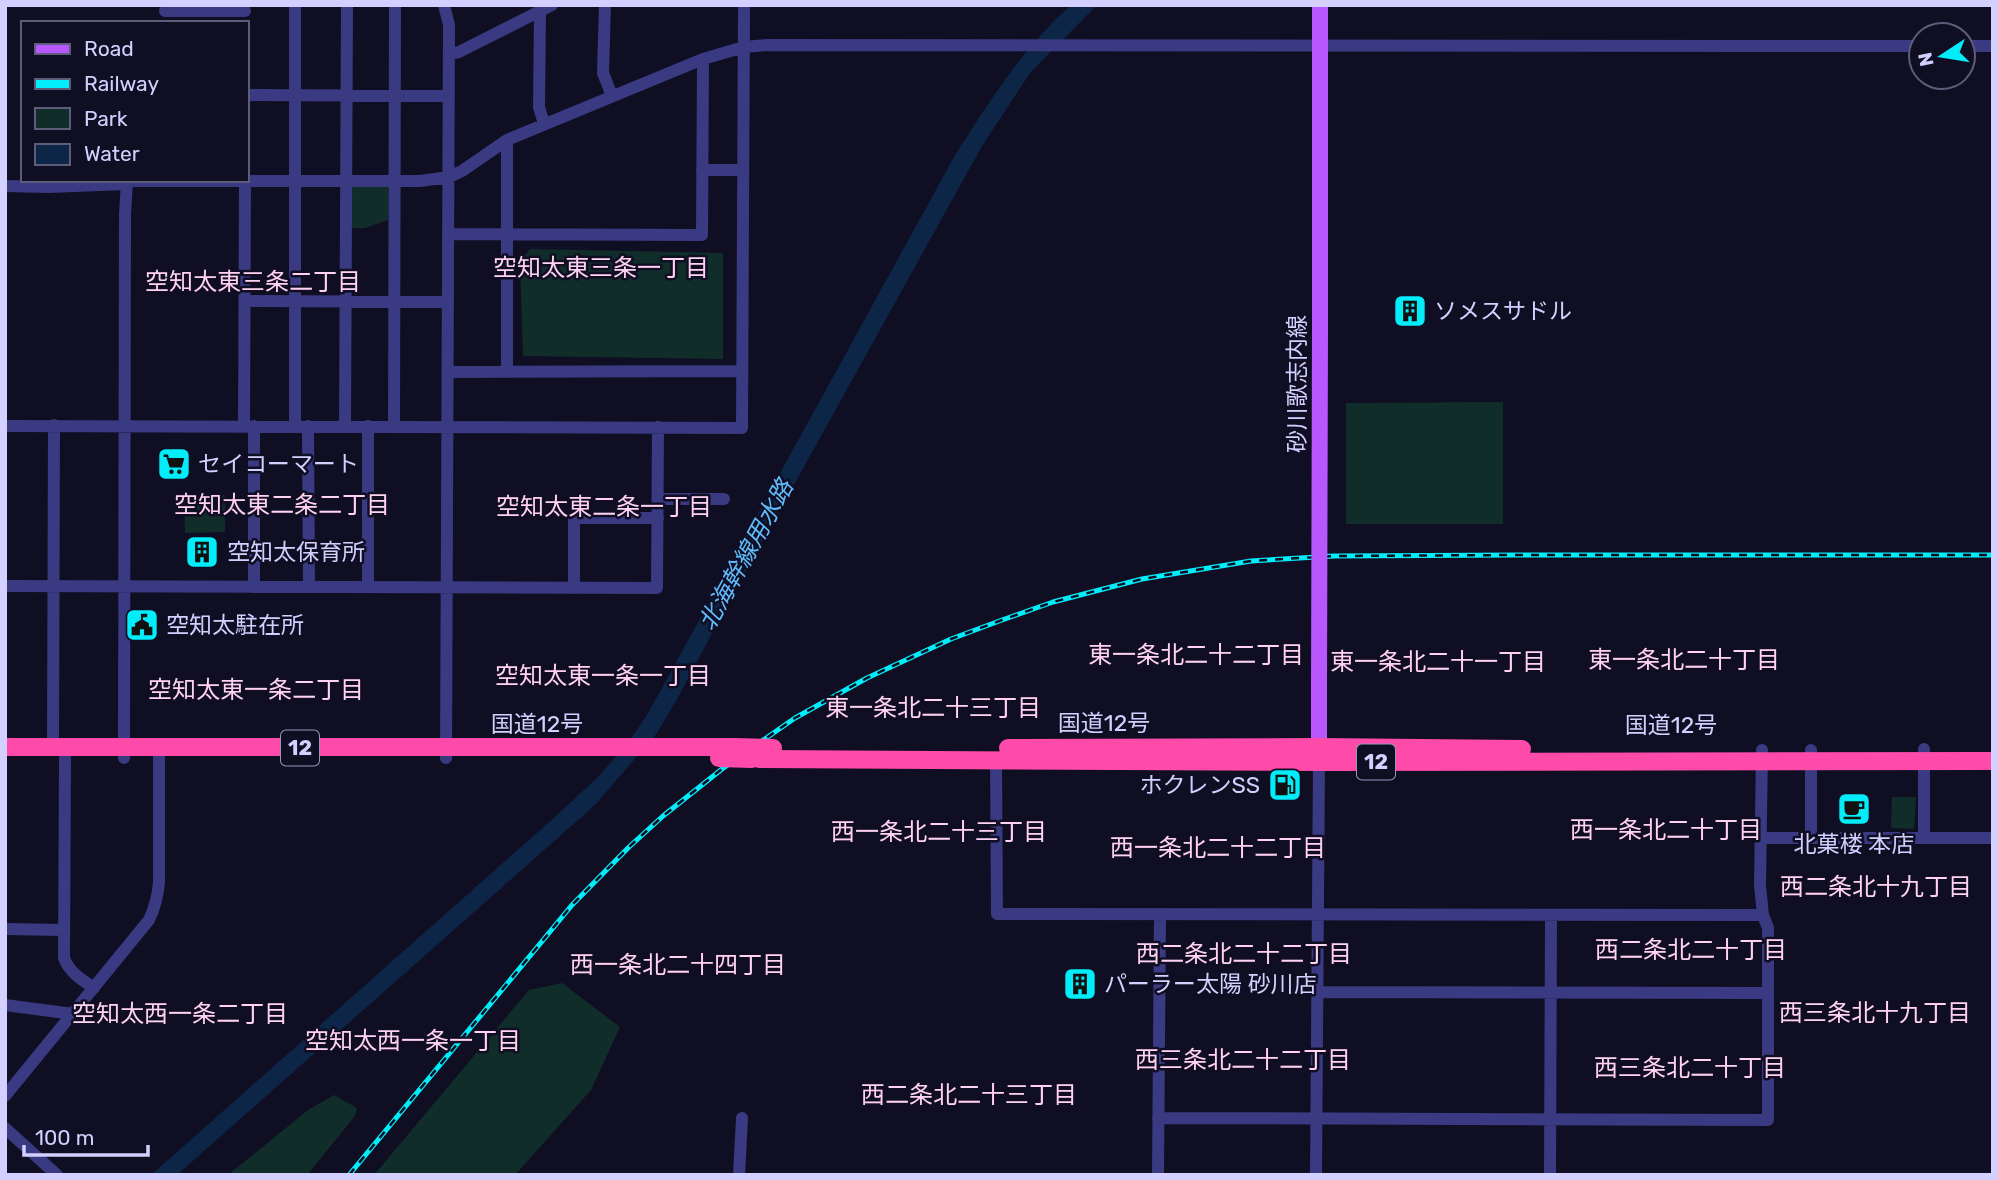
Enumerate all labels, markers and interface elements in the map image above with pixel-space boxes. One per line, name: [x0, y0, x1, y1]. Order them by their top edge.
legend: [21, 21, 248, 182]
north arrow: [1907, 21, 1977, 91]
text: Road: [84, 36, 134, 61]
text: N: [1913, 50, 1939, 69]
text: Railway: [84, 71, 159, 96]
text: Park: [84, 106, 128, 131]
text: Water: [84, 141, 140, 166]
district label: 空知太東三条一丁目: [493, 254, 709, 282]
district label: 空知太東三条二丁目: [145, 268, 361, 296]
building icon: ソメスサドル: [1391, 292, 1429, 330]
place label: ソメスサドル: [1434, 297, 1572, 325]
street label: 砂川歌志内線: [1283, 315, 1311, 453]
supermarket icon: セイコーマート: [155, 445, 193, 483]
place label: セイコーマート: [198, 450, 359, 478]
water label: 北海幹線用水路: [693, 473, 800, 635]
district label: 空知太東二条二丁目: [174, 491, 390, 519]
district label: 空知太東二条一丁目: [496, 493, 712, 521]
building icon: 空知太保育所: [183, 533, 221, 571]
place label: 空知太保育所: [227, 538, 365, 566]
public building icon: 空知太駐在所: [123, 606, 161, 644]
place label: 空知太駐在所: [166, 611, 304, 639]
district label: 東一条北二十二丁目: [1088, 641, 1304, 669]
district label: 東一条北二十丁目: [1588, 646, 1780, 674]
district label: 東一条北二十一丁目: [1330, 648, 1546, 676]
district label: 空知太東一条一丁目: [495, 662, 711, 690]
district label: 空知太東一条二丁目: [148, 676, 364, 704]
district label: 東一条北二十三丁目: [825, 694, 1041, 722]
street label: 国道12号: [1058, 709, 1150, 737]
street label: 国道12号: [491, 710, 583, 738]
street label: 国道12号: [1625, 711, 1717, 739]
road number: 12: [281, 730, 319, 766]
road number: 12: [1357, 744, 1395, 780]
fuel station icon: ホクレンSS: [1266, 766, 1304, 804]
place label: ホクレンSS: [1139, 771, 1260, 799]
cafe icon: 北菓楼 本店: [1835, 790, 1873, 828]
district label: 西一条北二十丁目: [1570, 816, 1762, 844]
district label: 西一条北二十三丁目: [831, 818, 1047, 846]
place label: 北菓楼 本店: [1794, 830, 1914, 858]
district label: 西一条北二十二丁目: [1110, 834, 1326, 862]
district label: 西二条北十九丁目: [1780, 873, 1972, 901]
district label: 西二条北二十丁目: [1595, 936, 1787, 964]
district label: 西二条北二十二丁目: [1136, 940, 1352, 968]
district label: 西一条北二十四丁目: [570, 951, 786, 979]
building icon: パーラー太陽 砂川店: [1061, 965, 1099, 1003]
place label: パーラー太陽 砂川店: [1104, 970, 1317, 998]
district label: 西三条北十九丁目: [1779, 999, 1971, 1027]
district label: 空知太西一条二丁目: [72, 1000, 288, 1028]
district label: 空知太西一条一丁目: [305, 1027, 521, 1055]
district label: 西三条北二十二丁目: [1135, 1046, 1351, 1074]
district label: 西三条北二十丁目: [1594, 1054, 1786, 1082]
district label: 西二条北二十三丁目: [861, 1081, 1077, 1109]
scale bar: [24, 1114, 149, 1158]
text: 100 m: [35, 1125, 94, 1150]

